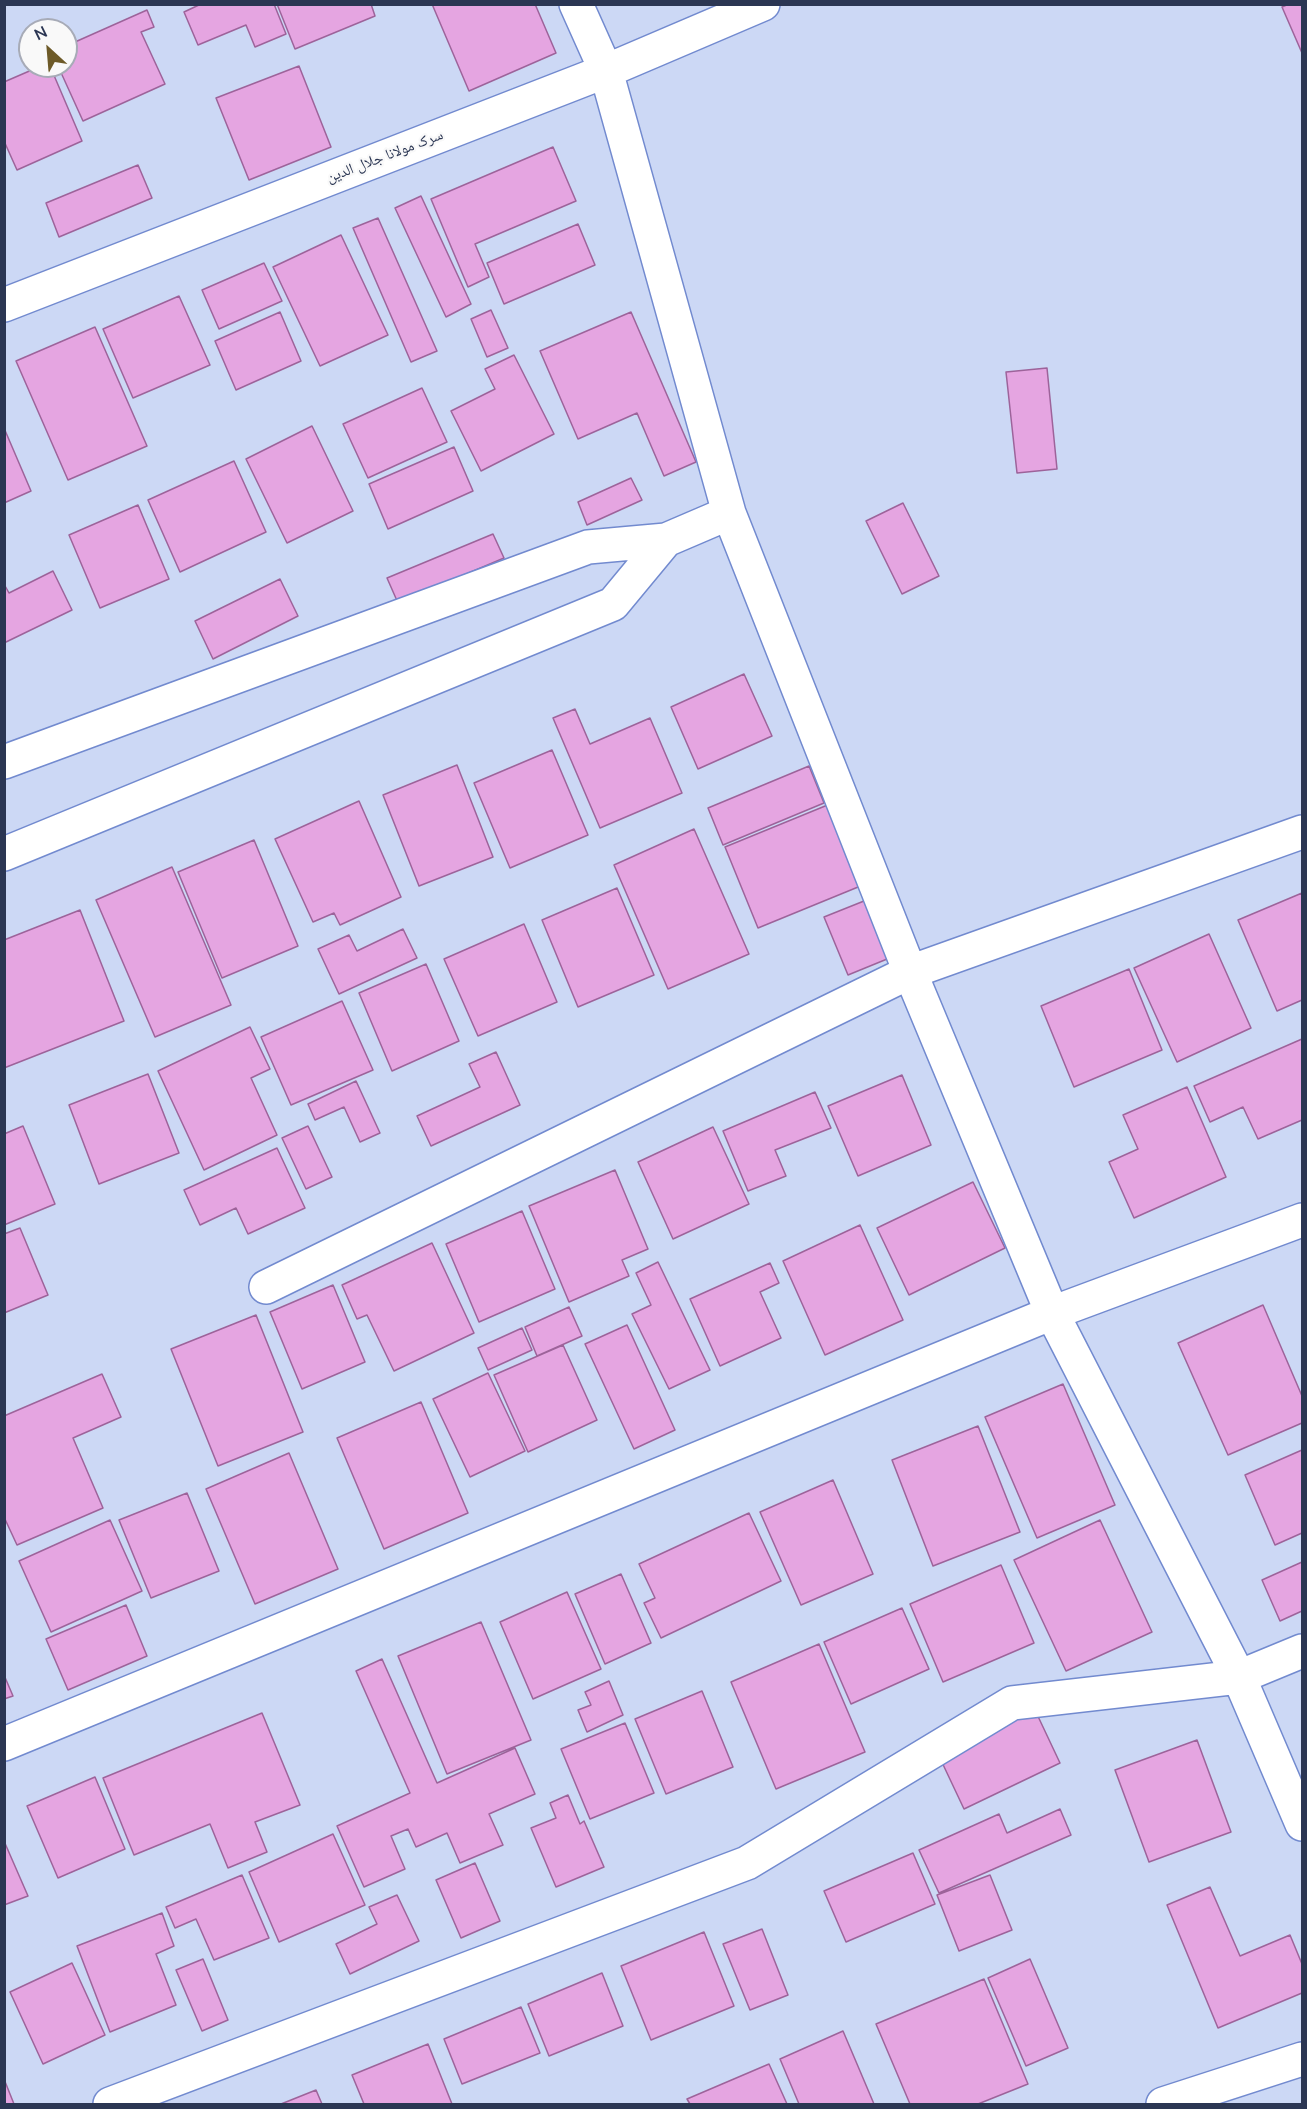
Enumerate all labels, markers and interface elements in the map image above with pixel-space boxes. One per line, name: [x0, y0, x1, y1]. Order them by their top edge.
north arrow: [18, 18, 78, 78]
text: N: [31, 21, 51, 46]
street label: سرک مولانا جلال الدین: [324, 127, 446, 187]

